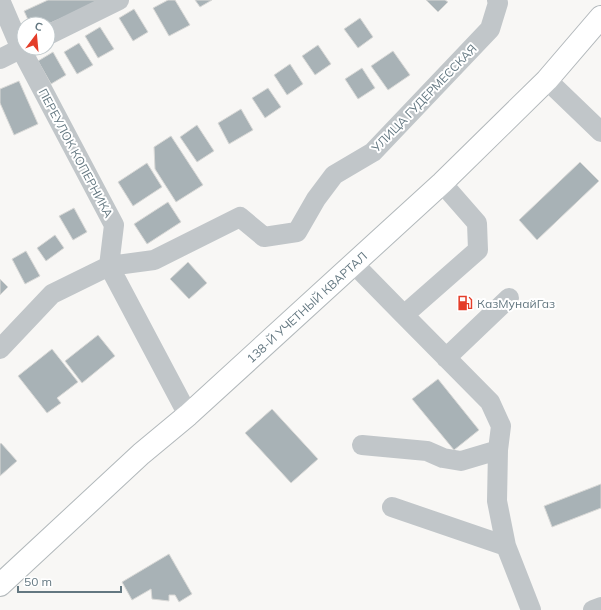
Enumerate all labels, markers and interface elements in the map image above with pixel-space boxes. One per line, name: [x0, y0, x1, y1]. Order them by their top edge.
north arrow: [16, 16, 56, 56]
text: С: [33, 19, 45, 34]
street label: УЛИЦА ГУДЕРМЕССКАЯ: [368, 41, 480, 156]
street label: ПЕРЕУЛОК КОПЕРНИКА: [36, 86, 117, 220]
street label: 138-Й УЧЕТНЫЙ КВАРТАЛ: [243, 248, 370, 365]
fuel station icon: КазМунайГаз: [456, 294, 474, 312]
place label: КазМунайГаз: [477, 296, 555, 311]
scale bar: [18, 568, 121, 594]
text: 50 m: [24, 574, 52, 589]

